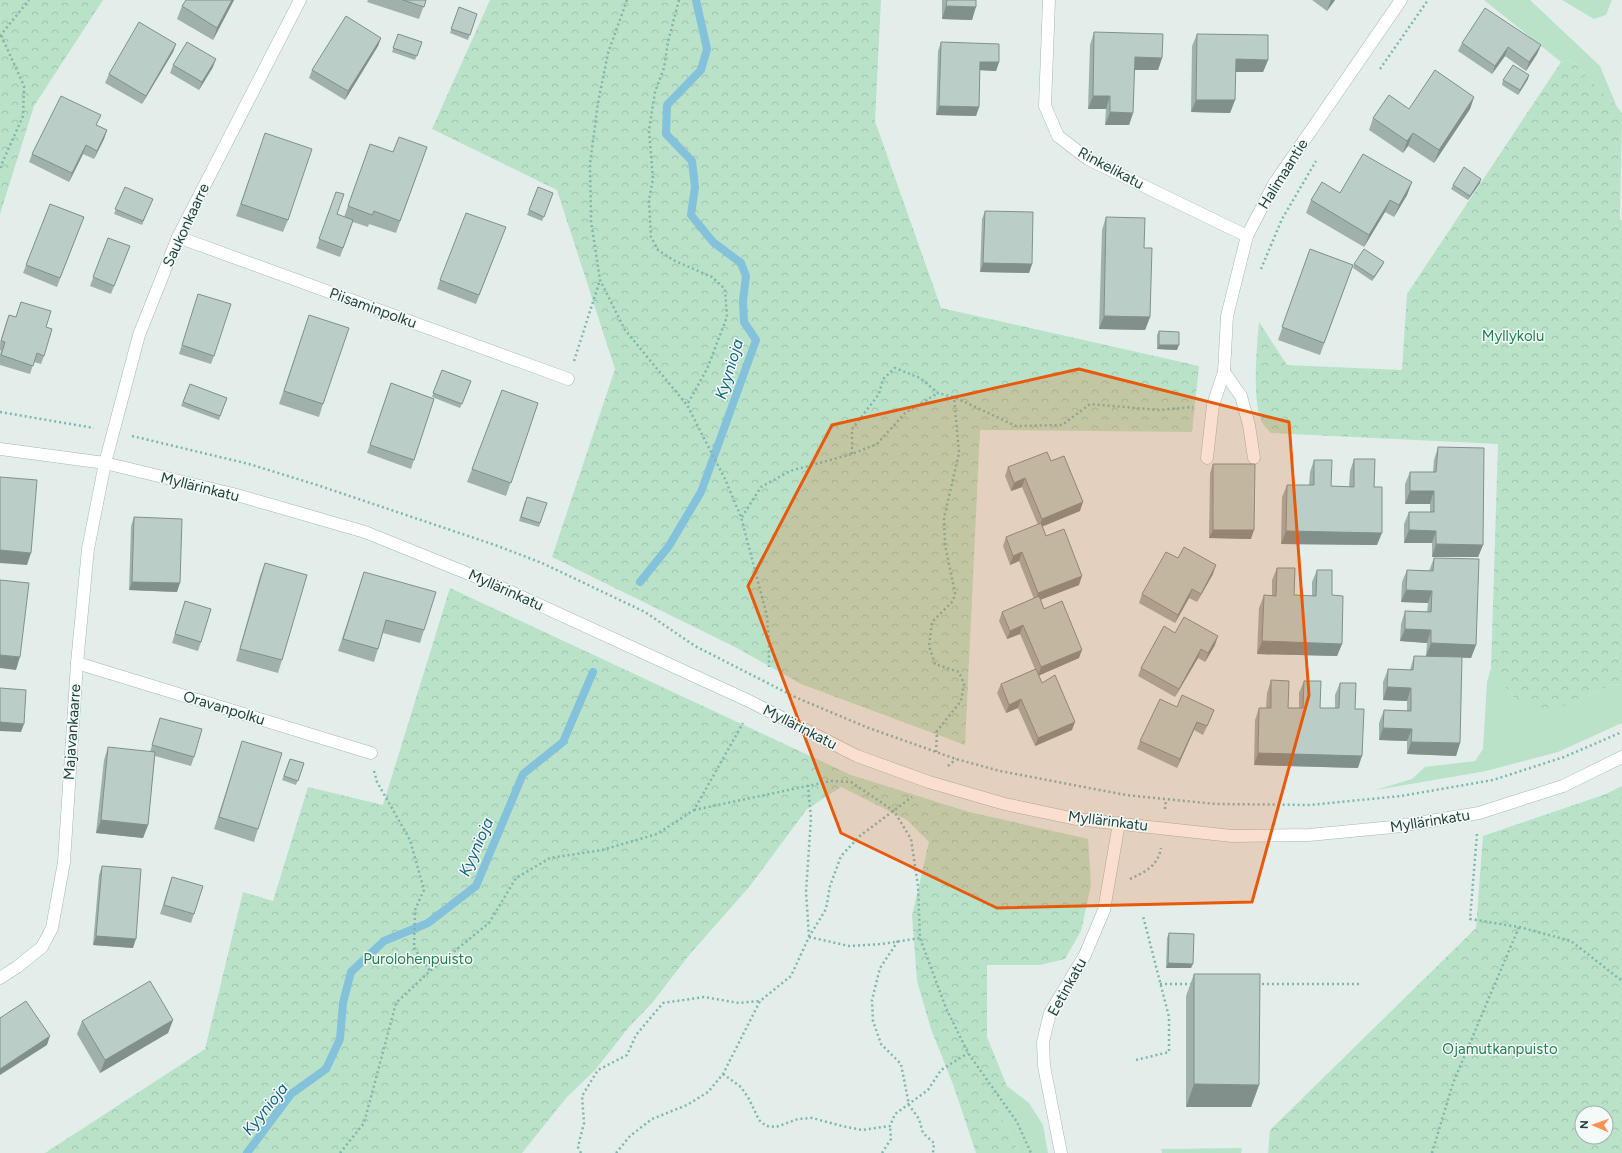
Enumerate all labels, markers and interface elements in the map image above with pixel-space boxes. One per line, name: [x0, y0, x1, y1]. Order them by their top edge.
street label: Halimaantie: [1254, 136, 1312, 212]
street label: Rinkelikatu: [1075, 143, 1147, 193]
street label: Saukonkaarre: [159, 180, 213, 270]
street label: Piisaminpolku: [327, 284, 419, 332]
park label: Myllykolu: [1482, 327, 1544, 345]
water label: Kyynioja: [711, 337, 747, 401]
street label: Myllärinkatu: [159, 469, 241, 505]
street label: Myllärinkatu: [466, 565, 546, 615]
street label: Majavankaarre: [60, 683, 84, 781]
street label: Oravanpolku: [181, 687, 267, 729]
street label: Myllärinkatu: [760, 701, 840, 753]
street label: Myllärinkatu: [1389, 806, 1471, 836]
street label: Myllärinkatu: [1067, 807, 1149, 835]
water label: Kyynioja: [455, 815, 497, 879]
park label: Purolohenpuisto: [363, 950, 473, 968]
street label: Eetinkatu: [1044, 955, 1090, 1019]
park label: Ojamutkanpuisto: [1442, 1040, 1558, 1058]
water label: Kyynioja: [238, 1079, 292, 1139]
north arrow: [1574, 1105, 1614, 1145]
text: N: [1578, 1120, 1591, 1129]

